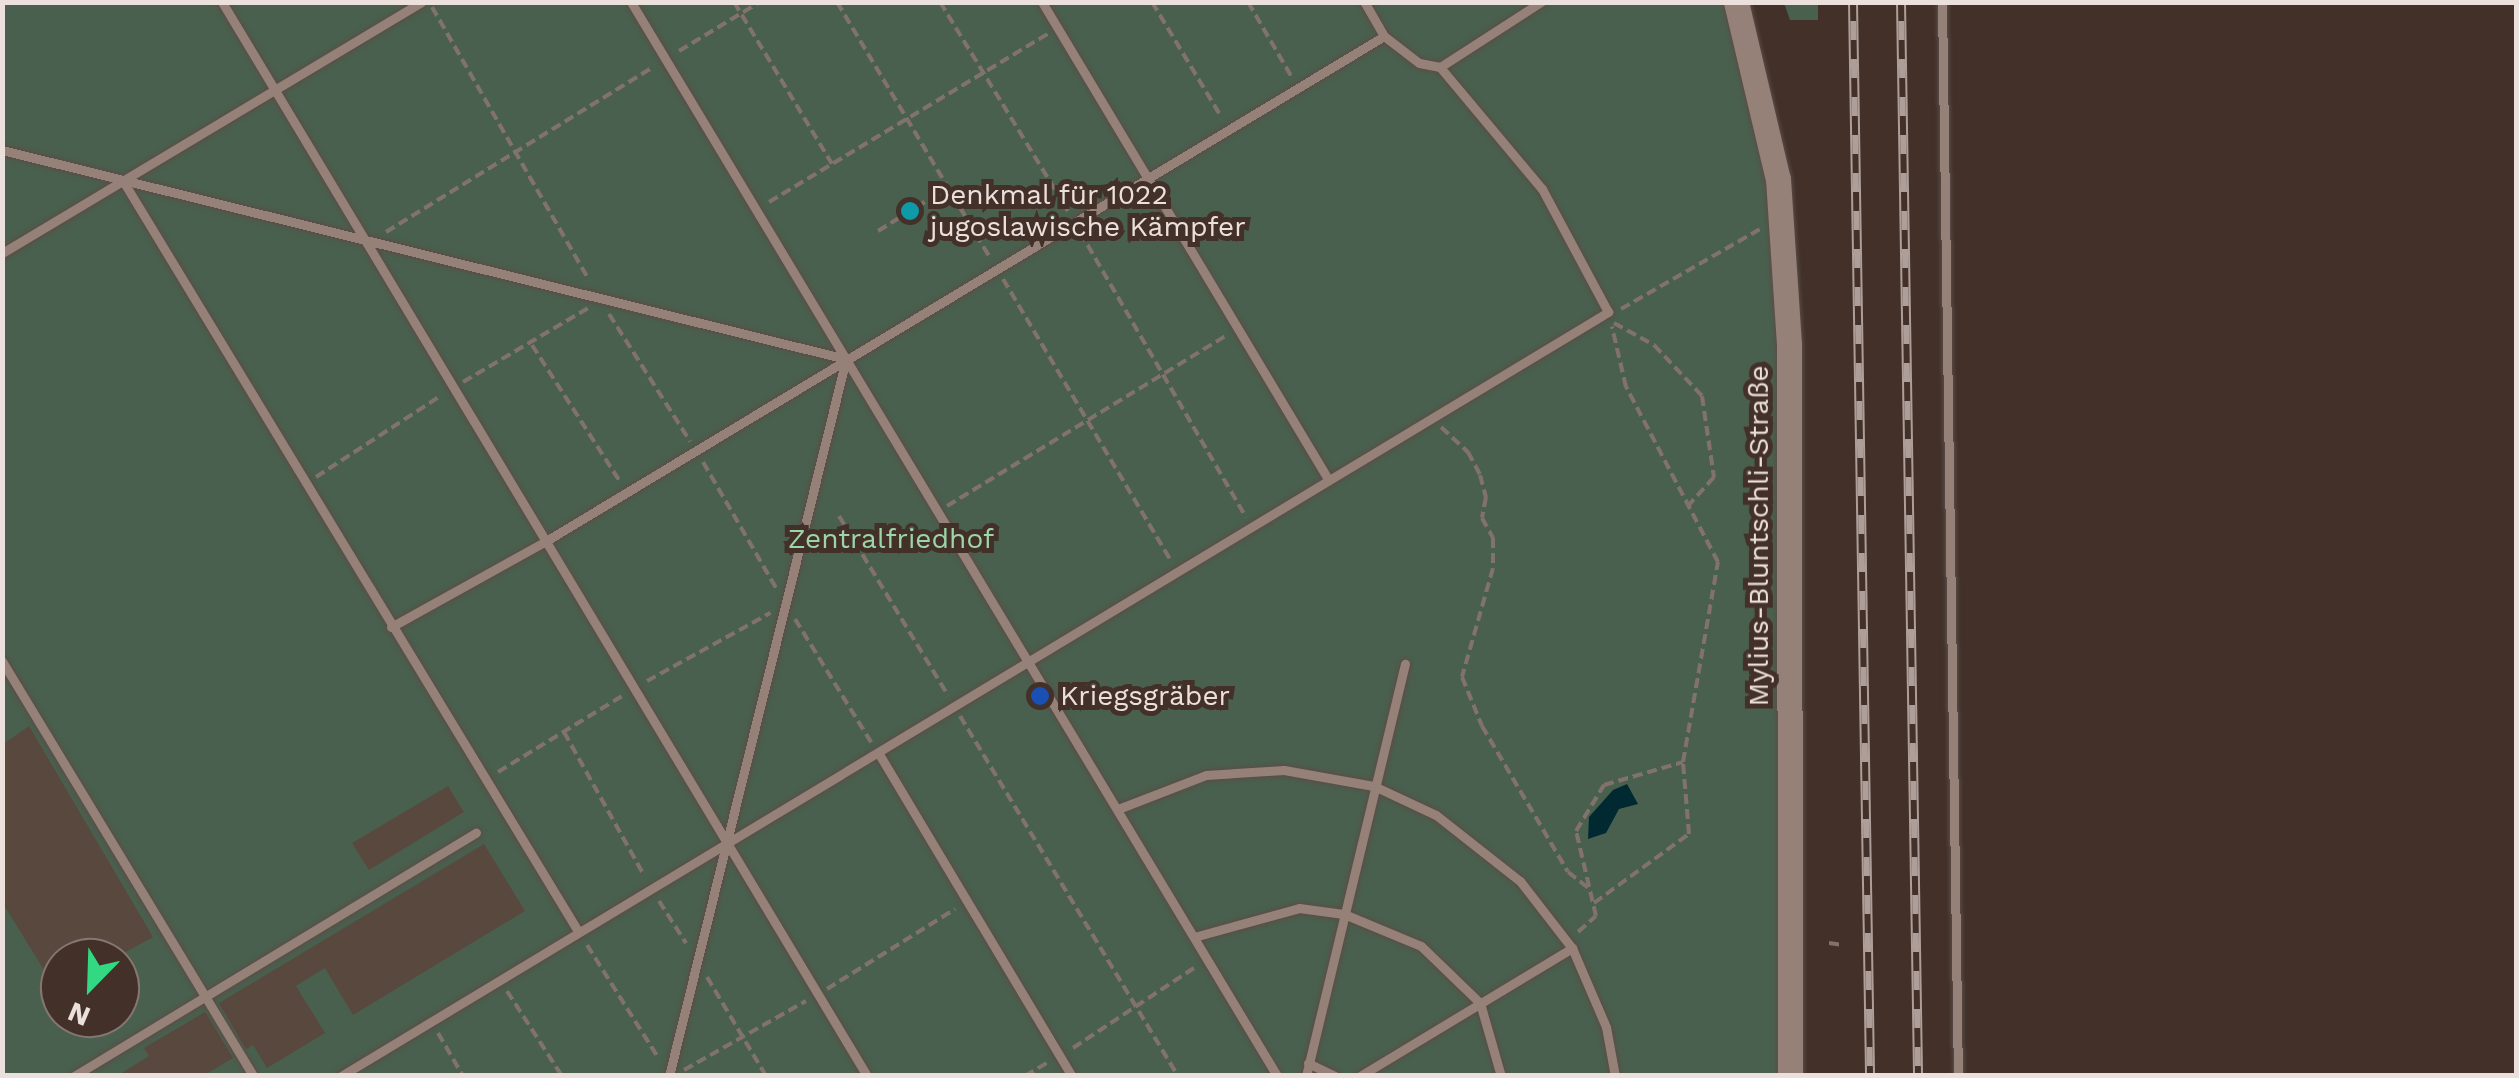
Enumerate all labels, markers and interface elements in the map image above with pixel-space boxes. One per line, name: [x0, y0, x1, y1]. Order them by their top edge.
place label: Denkmal für 1022 jugoslawische Kämpfer: [930, 178, 1246, 244]
marker: Denkmal für 1022 jugoslawische Kämpfer: [899, 200, 921, 222]
street label: Mylius-Bluntschli-Straße: [1742, 365, 1776, 707]
park label: Zentralfriedhof: [788, 522, 994, 556]
place label: Kriegsgräber: [1060, 679, 1230, 713]
marker: Kriegsgräber: [1029, 685, 1051, 707]
north arrow: [40, 938, 140, 1038]
text: N: [63, 995, 95, 1033]

